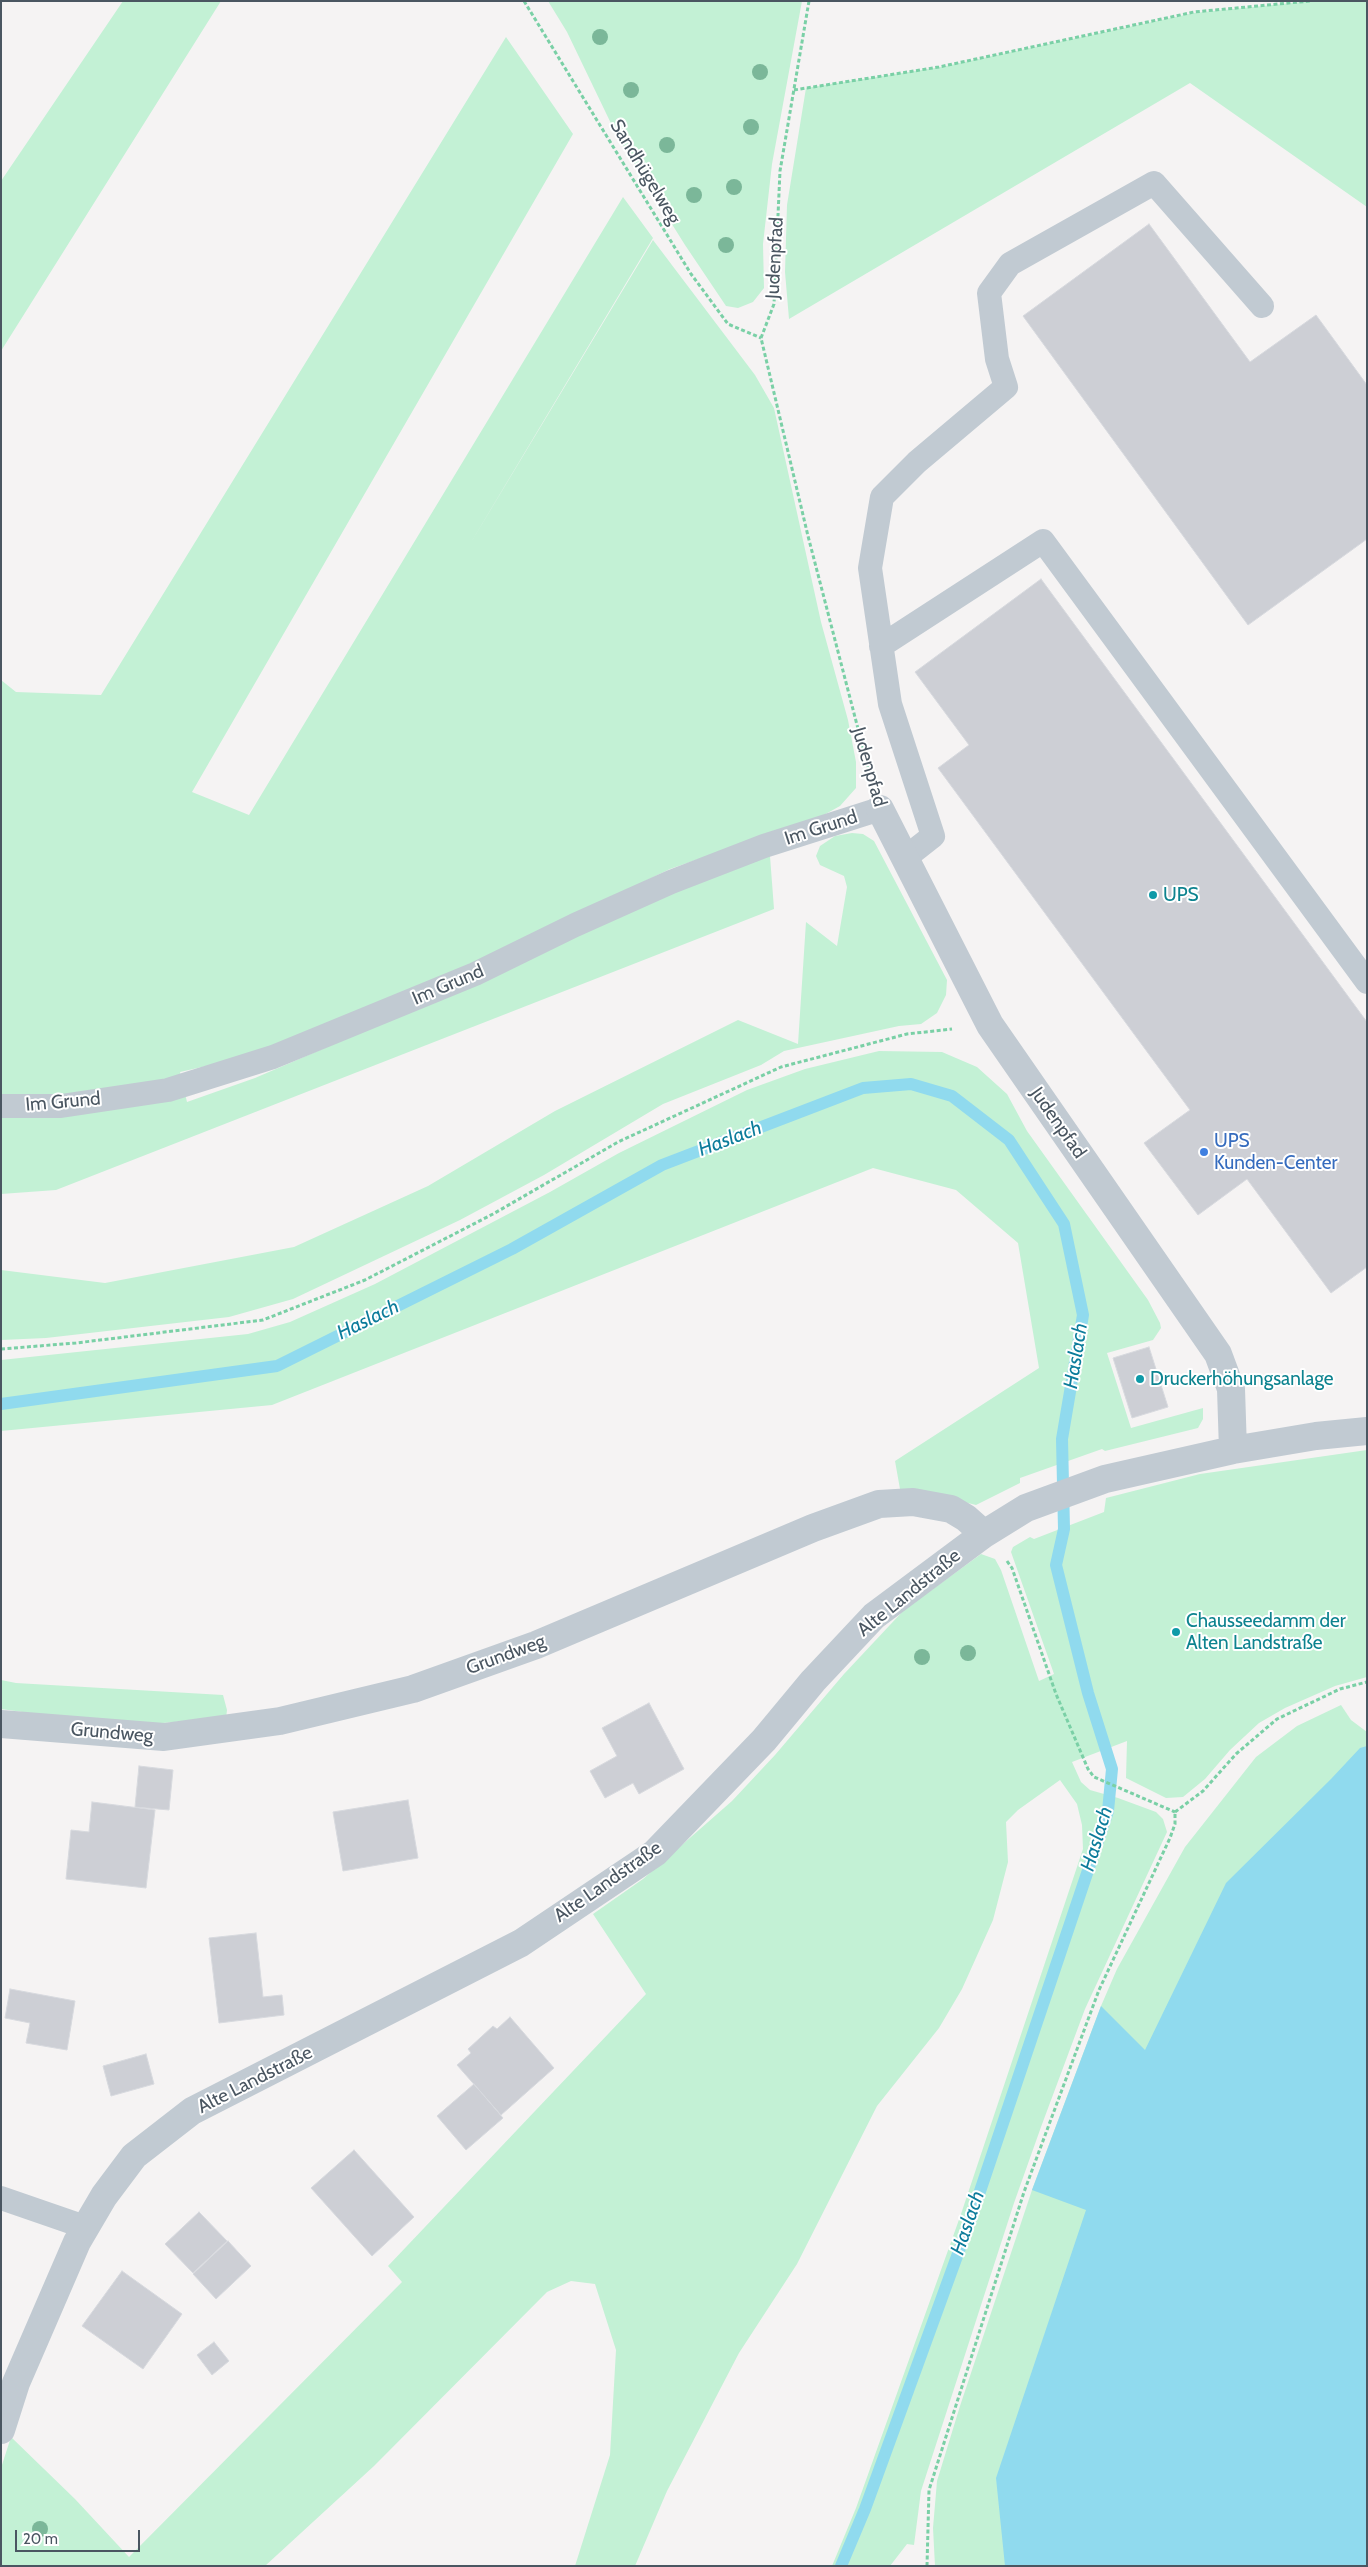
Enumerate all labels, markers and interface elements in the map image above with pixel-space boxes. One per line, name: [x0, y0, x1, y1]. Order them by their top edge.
street label: Sandhügelweg: [605, 116, 685, 228]
street label: Judenpfad: [761, 217, 789, 299]
street label: Judenpfad: [847, 725, 891, 809]
street label: Im Grund: [782, 806, 860, 850]
place label: UPS: [1163, 884, 1199, 906]
marker: UPS: [1147, 889, 1159, 901]
street label: Im Grund: [409, 960, 487, 1010]
street label: Judenpfad: [1025, 1083, 1091, 1163]
street label: Im Grund: [24, 1087, 102, 1117]
water label: Haslach: [695, 1116, 765, 1162]
place label: UPS Kunden-Center: [1214, 1130, 1338, 1174]
marker: UPS Kunden-Center: [1198, 1146, 1210, 1158]
water label: Haslach: [333, 1295, 403, 1345]
water label: Haslach: [1059, 1322, 1093, 1390]
place label: Druckerhöhungsanlage: [1150, 1368, 1334, 1390]
marker: Druckerhöhungsanlage: [1134, 1373, 1146, 1385]
street label: Alte Landstraße: [853, 1545, 965, 1641]
place label: Chausseedamm der Alten Landstraße: [1186, 1610, 1346, 1654]
marker: Chausseedamm der Alten Landstraße: [1170, 1626, 1182, 1638]
street label: Grundweg: [463, 1630, 549, 1680]
street label: Grundweg: [70, 1718, 154, 1748]
water label: Haslach: [1076, 1804, 1118, 1874]
street label: Alte Landstraße: [550, 1837, 666, 1927]
street label: Alte Landstraße: [194, 2041, 316, 2119]
water label: Haslach: [946, 2188, 990, 2258]
scale bar: [18, 2520, 142, 2552]
text: 20 m: [23, 2530, 58, 2548]

